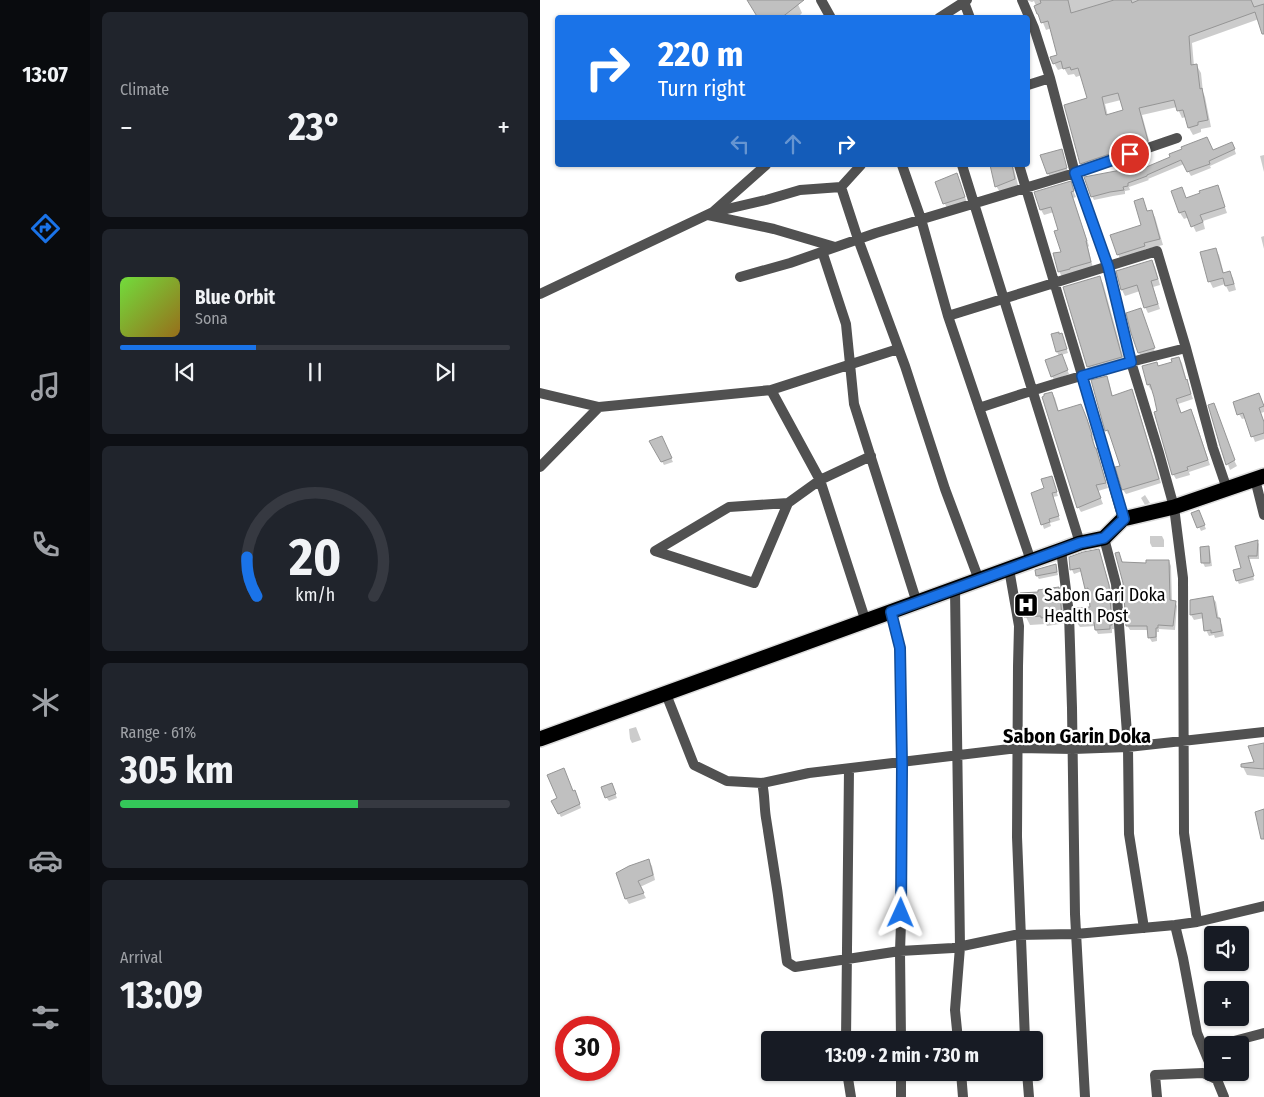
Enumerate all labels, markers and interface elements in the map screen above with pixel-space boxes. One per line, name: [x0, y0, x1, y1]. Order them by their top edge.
text: 220 m: [658, 33, 744, 75]
icon: right: [575, 35, 640, 100]
text: 13:07: [22, 61, 68, 88]
text: Turn right: [658, 75, 746, 102]
text: Climate: [120, 80, 169, 99]
text: 23°: [288, 104, 342, 150]
text: −: [120, 111, 133, 144]
text: +: [497, 111, 510, 144]
icon: left: [726, 130, 754, 158]
icon: ahead: [779, 130, 807, 158]
icon: right: [832, 130, 860, 158]
pin: [1109, 133, 1151, 175]
icon: arrive: [1116, 140, 1144, 168]
icon: directions: [28, 211, 63, 246]
text: Blue Orbit: [195, 286, 275, 309]
text: Sona: [195, 309, 228, 328]
icon: previous: [171, 358, 199, 386]
icon: pause: [301, 358, 329, 386]
icon: next: [431, 358, 459, 386]
icon: music: [28, 369, 63, 404]
text: 20: [288, 526, 341, 589]
icon: phone: [28, 527, 63, 562]
text: km/h: [295, 584, 335, 606]
place label: Sabon Gari Doka Health Post: [1044, 584, 1166, 627]
hospital icon: Sabon Gari Doka Health Post: [1013, 592, 1039, 618]
icon: climate: [28, 685, 63, 720]
text: Range · 61%: [120, 723, 196, 742]
district label: Sabon Garin Doka: [1003, 724, 1151, 748]
text: 305 km: [120, 747, 234, 793]
icon: car: [28, 843, 63, 878]
position arrow: [874, 886, 926, 938]
map controls: [1204, 926, 1249, 1081]
button: sound: [1204, 926, 1249, 971]
text: Arrival: [120, 948, 162, 967]
text: 13:09: [120, 972, 203, 1018]
button: +: [1204, 981, 1249, 1026]
icon: filters: [28, 1000, 63, 1035]
speed limit sign: 30: [555, 1016, 620, 1081]
button: −: [1204, 1036, 1249, 1081]
text: 13:09 · 2 min · 730 m: [825, 1044, 979, 1067]

